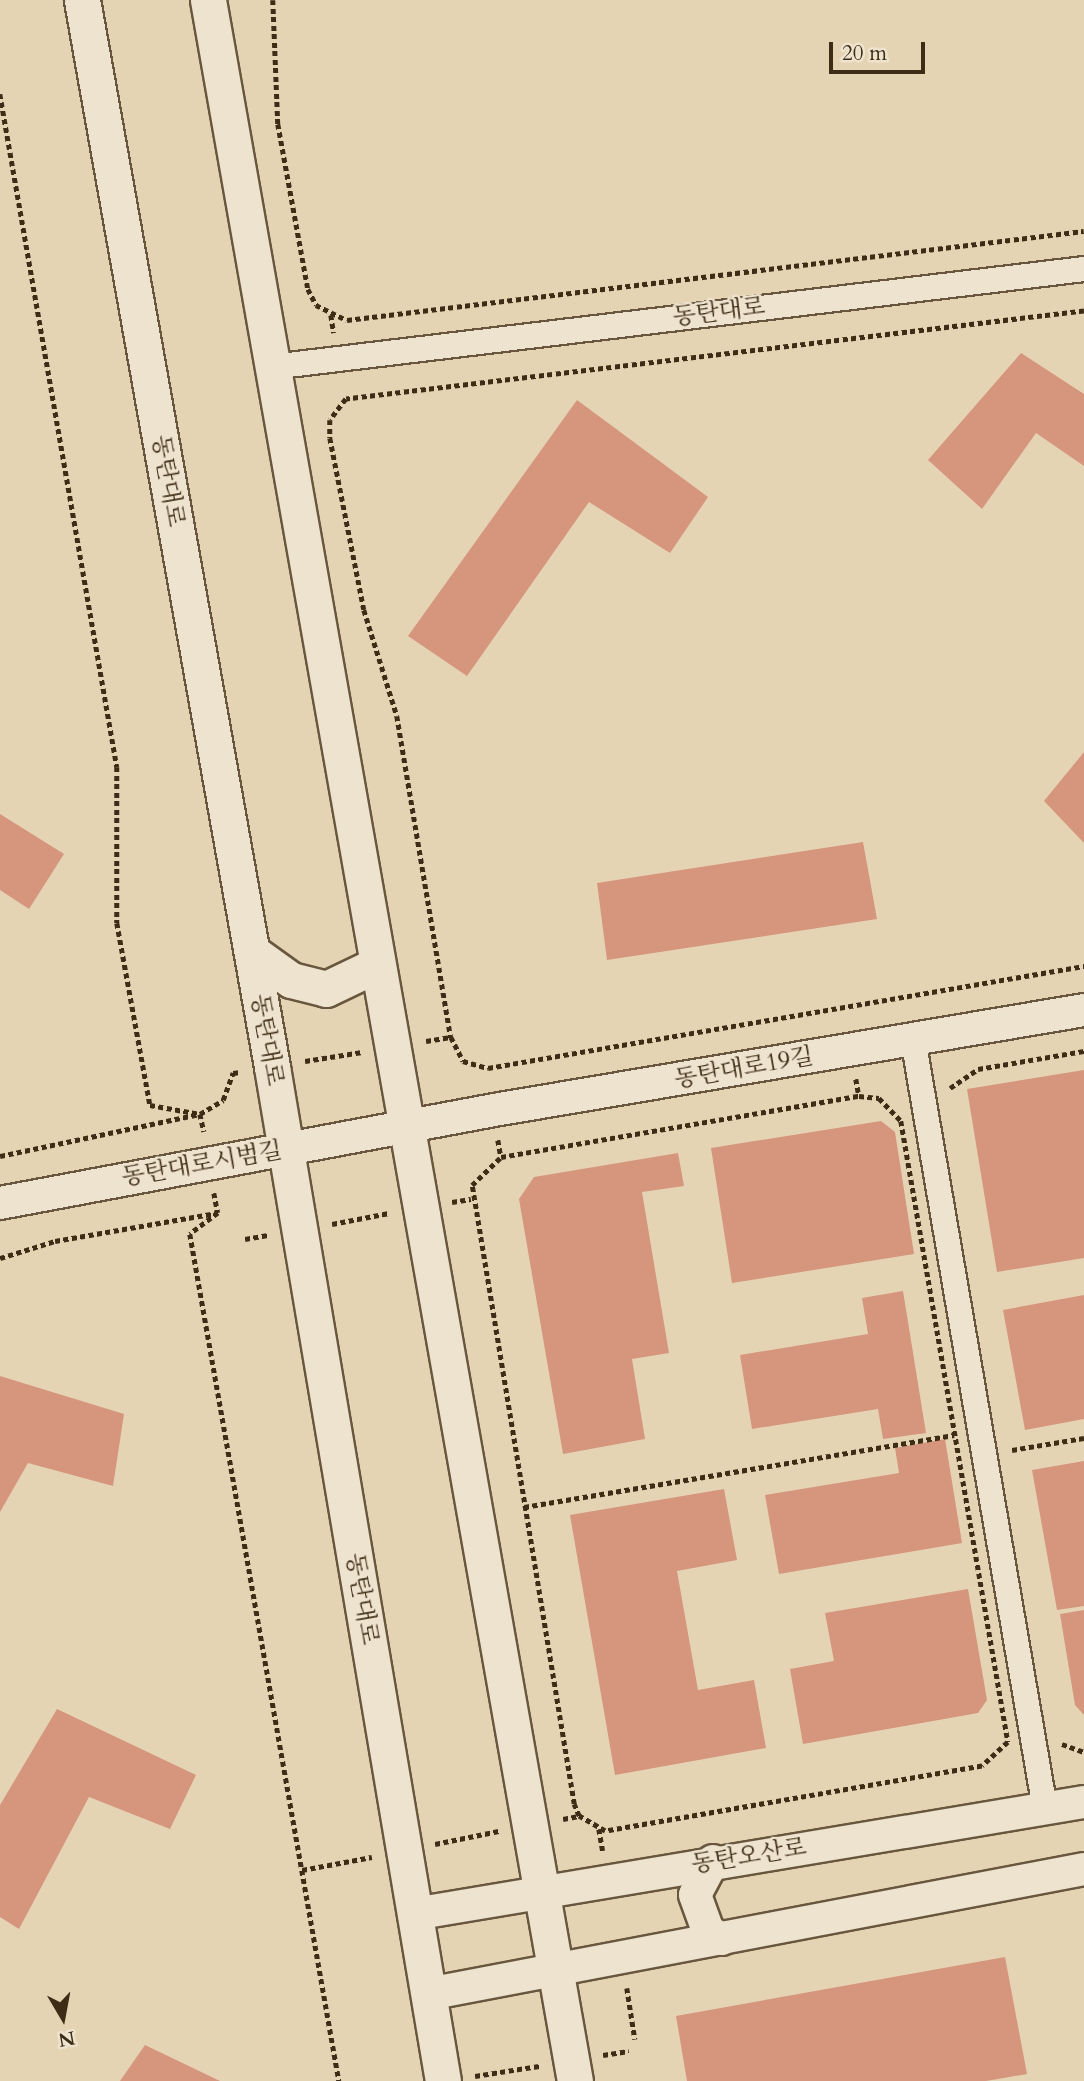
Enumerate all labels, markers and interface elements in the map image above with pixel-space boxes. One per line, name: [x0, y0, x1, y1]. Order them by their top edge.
scale bar: [832, 28, 928, 72]
text: 20 m: [842, 39, 887, 68]
street label: 동탄대로: [671, 292, 767, 332]
street label: 동탄대로: [146, 433, 190, 529]
street label: 동탄대로: [245, 992, 289, 1088]
street label: 동탄대로19길: [672, 1042, 816, 1094]
street label: 동탄대로시범길: [120, 1136, 284, 1192]
street label: 동탄대로: [340, 1551, 384, 1647]
street label: 동탄오산로: [690, 1833, 808, 1879]
north arrow: [28, 1983, 98, 2053]
text: N: [56, 2024, 77, 2053]

